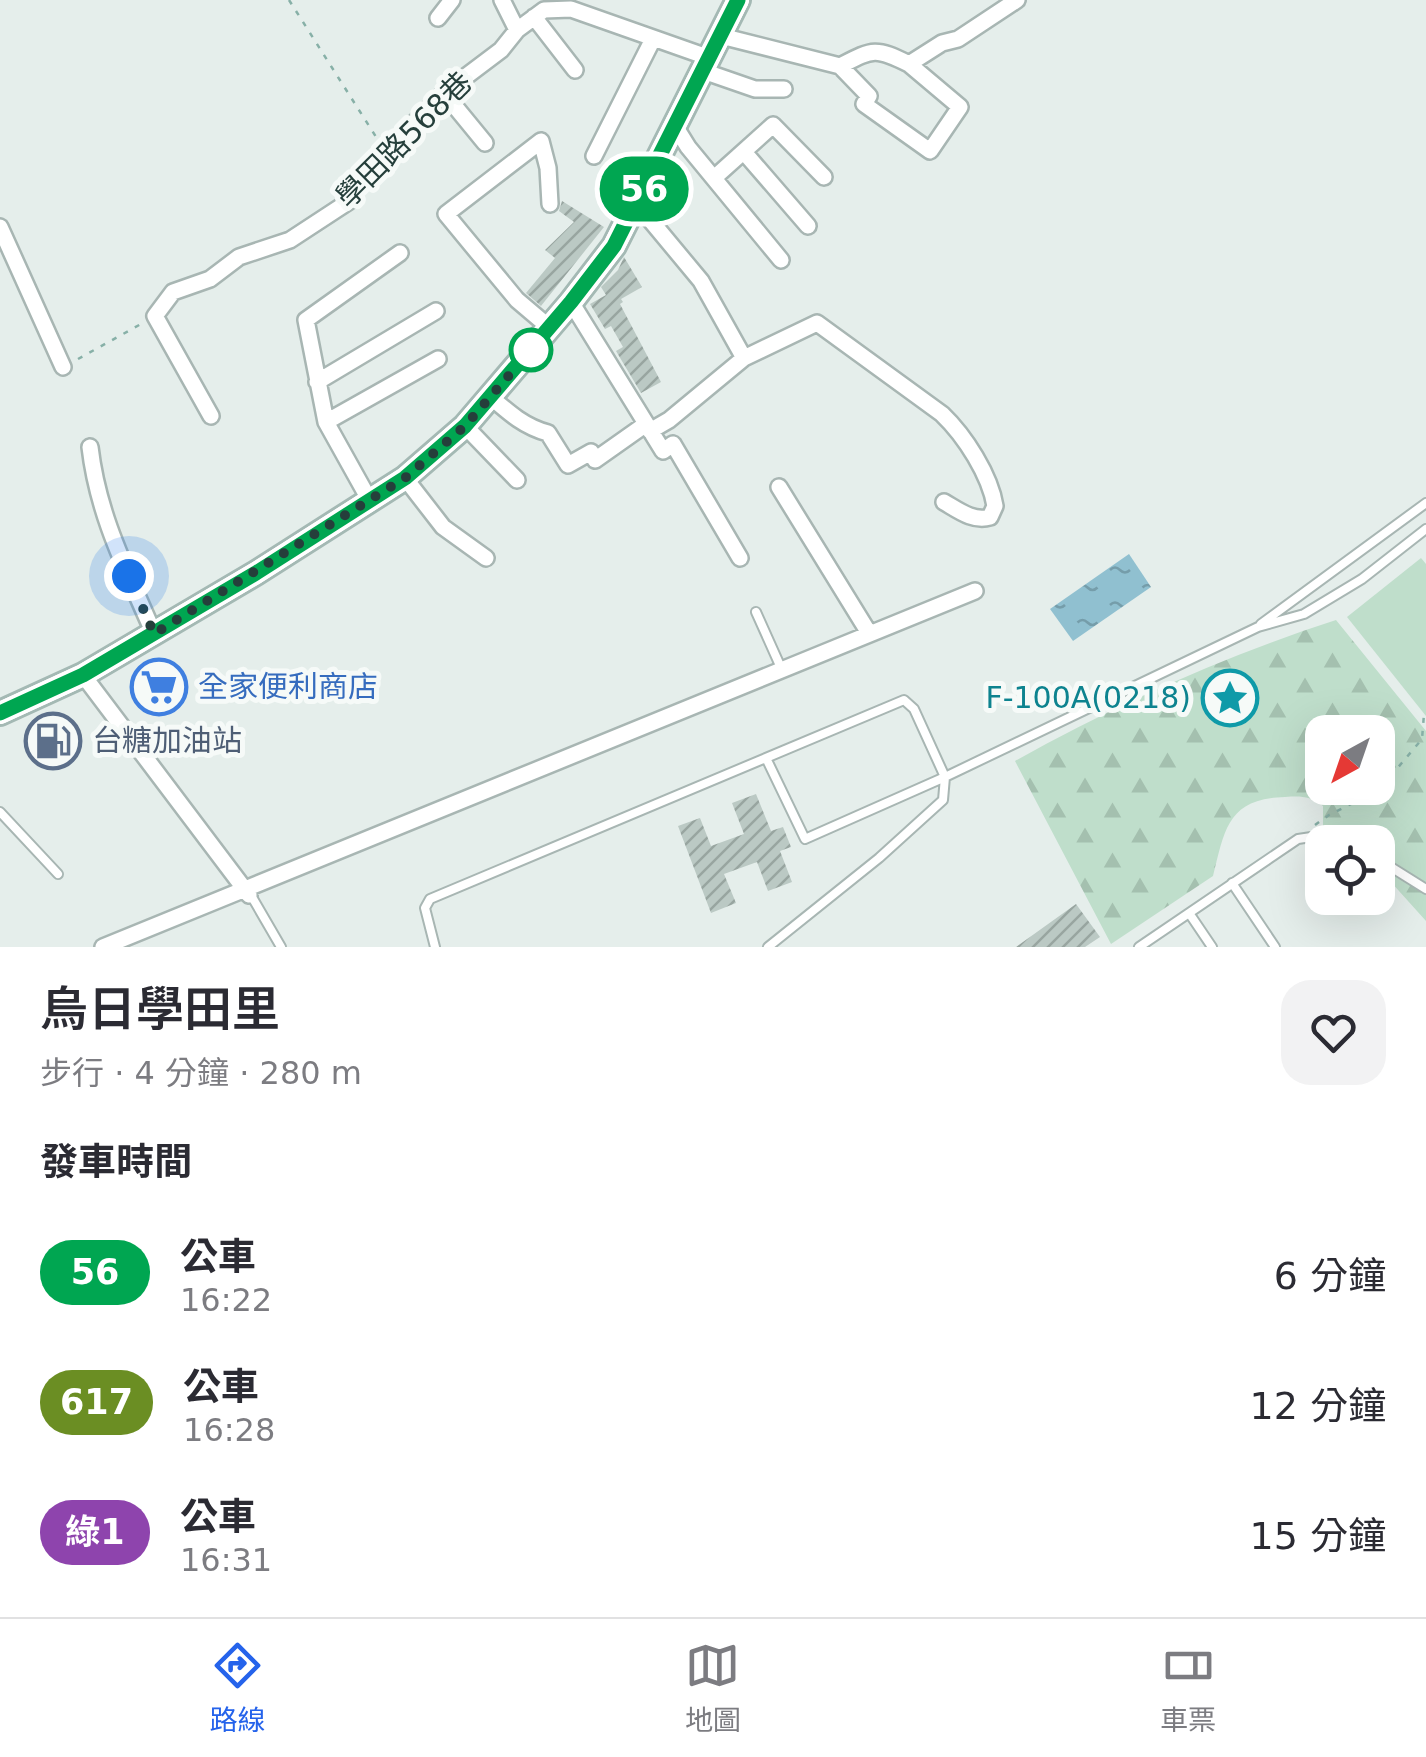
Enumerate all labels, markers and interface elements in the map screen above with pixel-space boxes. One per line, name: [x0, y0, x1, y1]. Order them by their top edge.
street label: 學田路568巷: [329, 65, 479, 215]
line badge: 56: [599, 156, 689, 222]
text: 56: [620, 169, 668, 209]
unlabelled marker: [510, 329, 552, 371]
your location: [104, 551, 154, 601]
supermarket icon: 全家便利商店: [129, 657, 189, 717]
place icon: F-100A(0218): [1200, 668, 1260, 728]
place label: 全家便利商店: [198, 669, 378, 704]
place label: F-100A(0218): [985, 680, 1191, 715]
fuel station icon: 台糖加油站: [23, 711, 83, 771]
north arrow: [1305, 715, 1395, 805]
map controls: [1305, 715, 1395, 915]
place label: 台糖加油站: [92, 723, 242, 758]
button: locate: [1305, 825, 1395, 915]
button: heart: [1281, 980, 1386, 1085]
text: 烏日學田里: [40, 981, 280, 1037]
text: 步行 · 4 分鐘 · 280 m: [40, 1054, 362, 1092]
text: 發車時間: [40, 1140, 192, 1184]
text: 公車: [180, 1235, 256, 1279]
text: 56: [71, 1252, 119, 1292]
text: 6 分鐘: [1274, 1254, 1386, 1298]
text: 16:22: [180, 1281, 272, 1319]
text: 公車: [183, 1365, 259, 1409]
text: 617: [60, 1382, 133, 1422]
text: 12 分鐘: [1250, 1384, 1386, 1428]
text: 16:28: [183, 1411, 275, 1449]
text: 公車: [180, 1495, 256, 1539]
text: 綠1: [65, 1512, 125, 1552]
text: 15 分鐘: [1250, 1514, 1386, 1558]
text: 16:31: [180, 1541, 272, 1579]
tab: 路線: [210, 1638, 266, 1738]
tab: 地圖: [685, 1638, 741, 1738]
tab: 車票: [1160, 1638, 1216, 1738]

